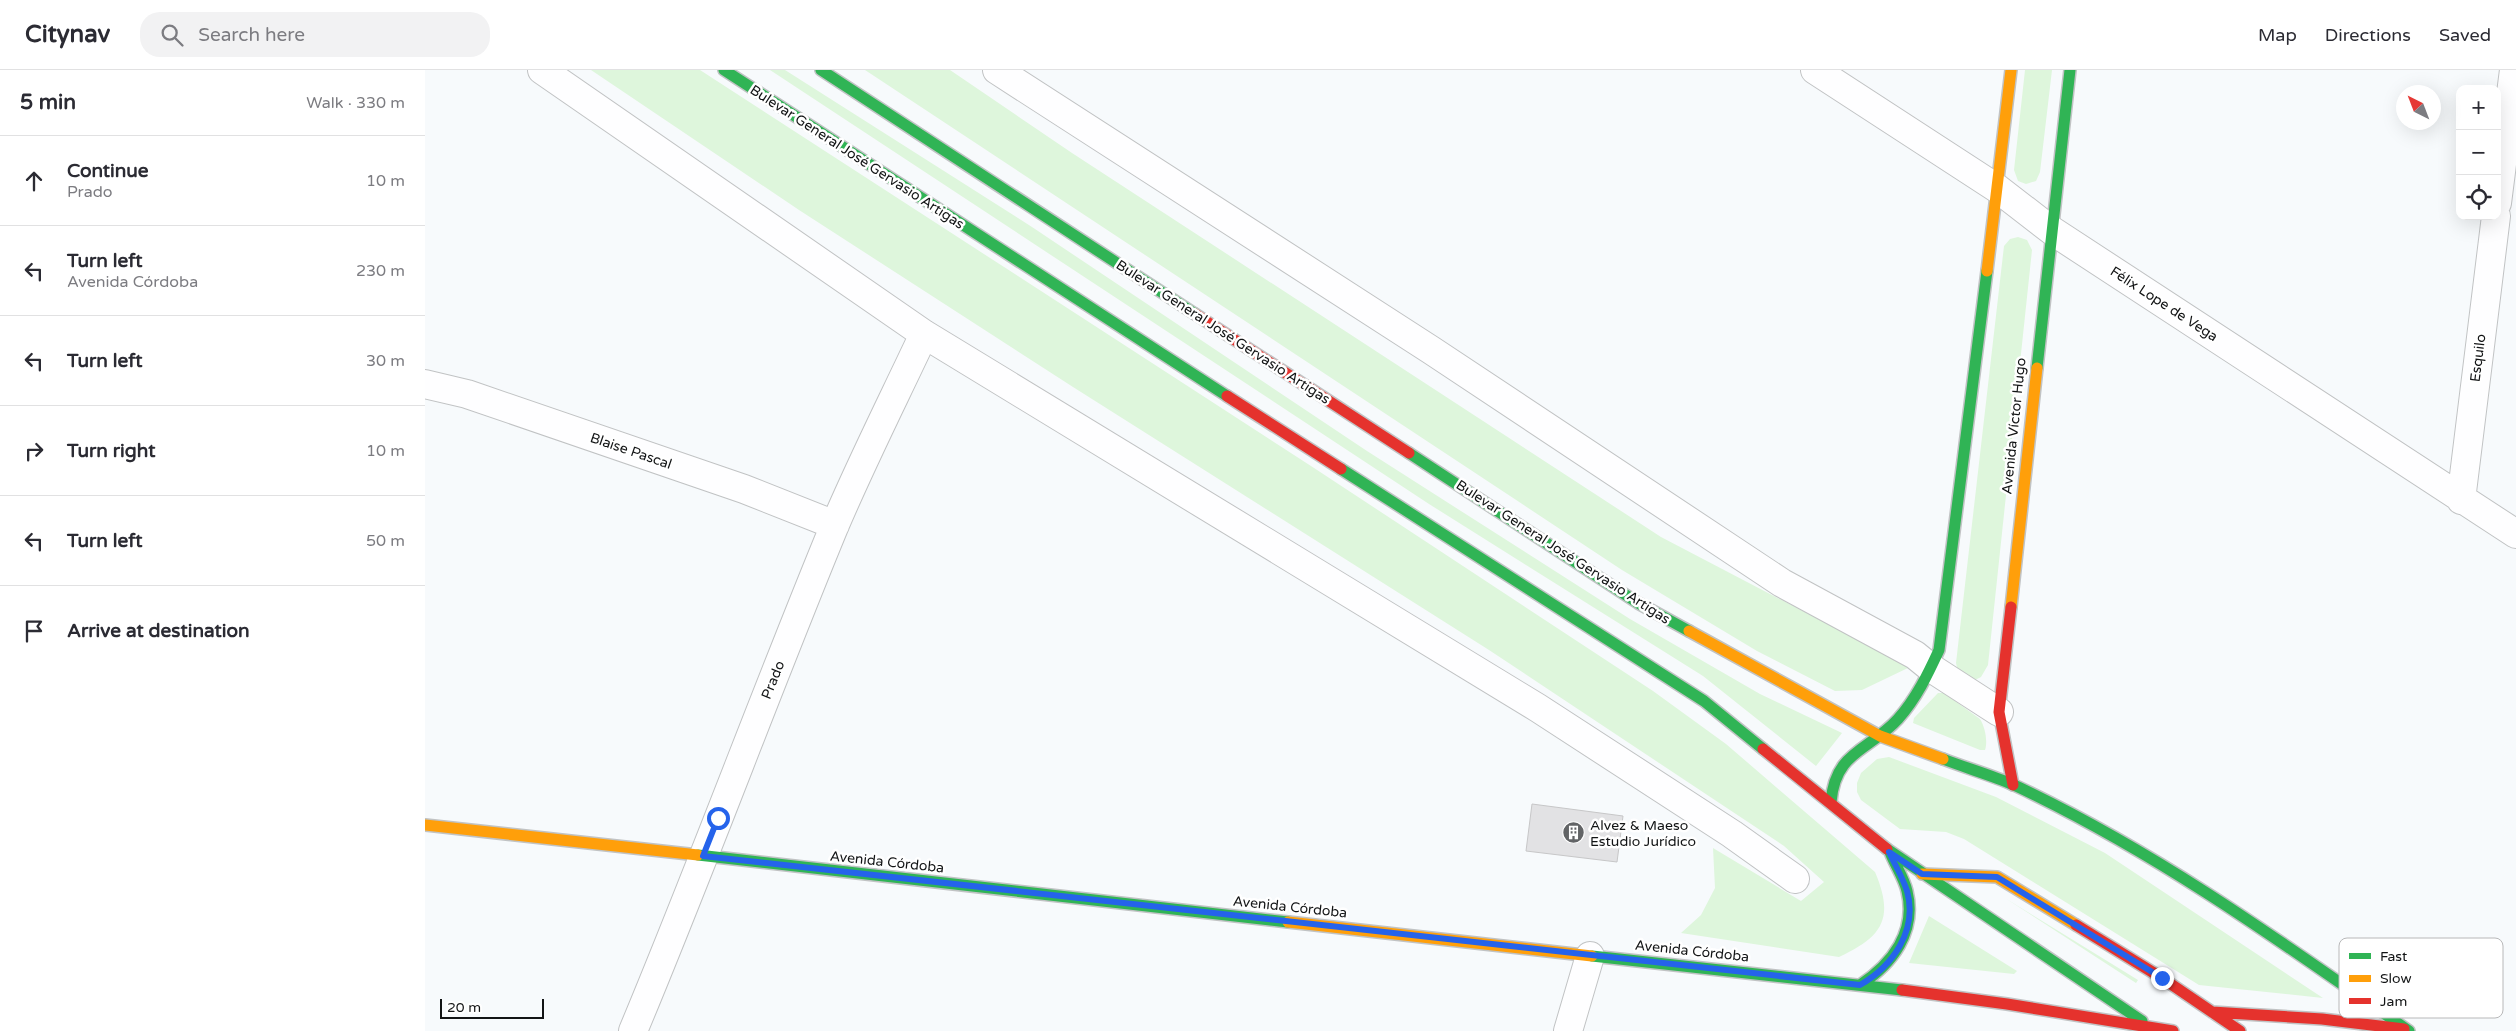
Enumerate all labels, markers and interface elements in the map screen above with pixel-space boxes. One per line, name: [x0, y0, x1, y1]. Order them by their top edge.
search box: [140, 12, 490, 57]
text: Citynav: [25, 20, 110, 49]
icon: search: [158, 21, 186, 49]
text: Search here: [198, 24, 305, 46]
text: Map: [2258, 24, 2297, 46]
text: Directions: [2325, 24, 2411, 46]
text: Saved: [2439, 24, 2491, 46]
street label: Bulevar General José Gervasio Artigas: [747, 81, 967, 233]
north arrow: [2396, 85, 2441, 130]
map controls: [2456, 85, 2501, 220]
button: +: [2456, 85, 2501, 130]
text: 5 min: [20, 90, 76, 115]
text: Walk · 330 m: [306, 93, 405, 113]
button: −: [2456, 130, 2501, 175]
text: Continue: [67, 160, 149, 182]
icon: ahead: [20, 167, 48, 195]
text: 10 m: [366, 171, 405, 191]
button: locate: [2456, 175, 2501, 220]
text: Prado: [67, 182, 113, 202]
text: Turn left: [67, 250, 143, 272]
street label: Bulevar General José Gervasio Artigas: [1113, 256, 1333, 408]
icon: left: [20, 257, 48, 285]
text: 230 m: [356, 261, 405, 281]
street label: Félix Lope de Vega: [2107, 263, 2221, 345]
text: Avenida Córdoba: [67, 272, 198, 292]
street label: Esquilo: [2467, 333, 2489, 383]
icon: left: [20, 347, 48, 375]
text: Turn left: [67, 350, 143, 372]
text: 30 m: [366, 351, 405, 371]
street label: Avenida Víctor Hugo: [1998, 357, 2030, 495]
street label: Blaise Pascal: [588, 429, 674, 473]
icon: right: [20, 437, 48, 465]
text: Turn right: [67, 440, 155, 462]
text: 10 m: [366, 441, 405, 461]
street label: Bulevar General José Gervasio Artigas: [1453, 476, 1673, 628]
icon: left: [20, 527, 48, 555]
text: Turn left: [67, 530, 143, 552]
text: 50 m: [366, 531, 405, 551]
icon: arrive: [20, 617, 48, 645]
text: Arrive at destination: [67, 620, 250, 642]
street label: Prado: [758, 658, 788, 702]
route start: [707, 807, 730, 830]
place label: Alvez & Maeso Estudio Jurídico: [1590, 817, 1696, 850]
building icon: Alvez & Maeso Estudio Jurídico: [1562, 821, 1586, 845]
street label: Avenida Córdoba: [829, 848, 945, 876]
street label: Avenida Córdoba: [1232, 893, 1348, 921]
street label: Avenida Córdoba: [1634, 937, 1750, 965]
legend: [2339, 938, 2503, 1018]
text: Fast: [2380, 948, 2408, 965]
route end: [2151, 967, 2174, 990]
text: Slow: [2380, 970, 2412, 987]
text: Jam: [2380, 993, 2407, 1010]
scale bar: [440, 996, 544, 1019]
text: 20 m: [447, 999, 481, 1016]

